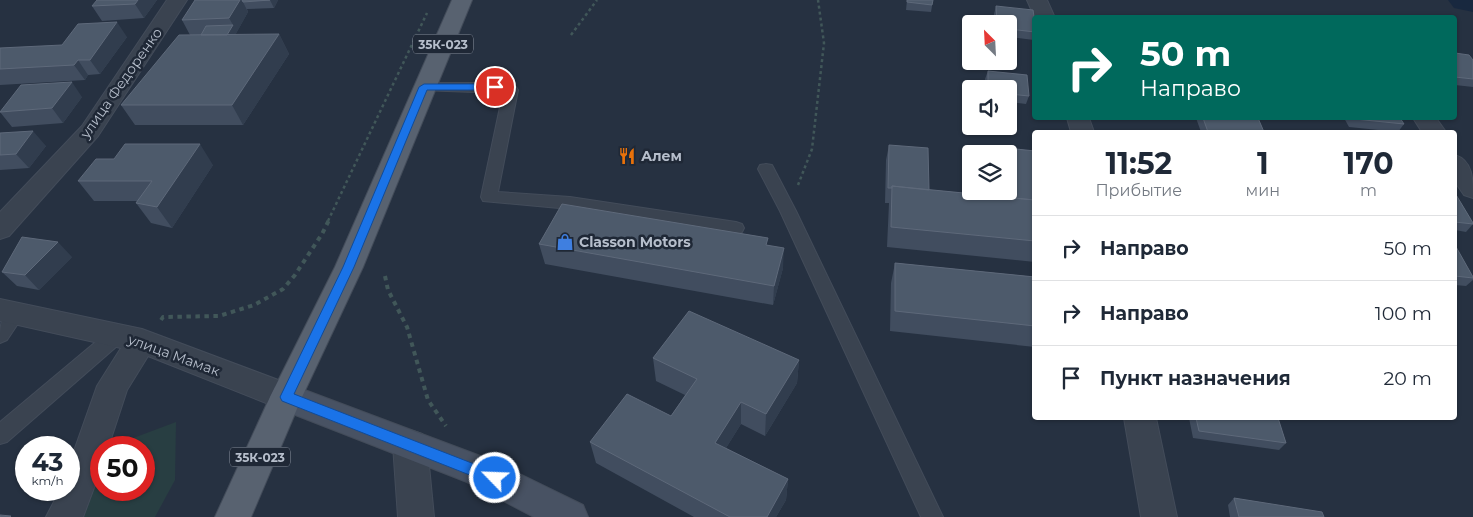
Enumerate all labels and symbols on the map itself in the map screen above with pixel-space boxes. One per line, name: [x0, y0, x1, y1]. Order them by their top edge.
north arrow: [962, 15, 1018, 70]
street label: улица Федоренко: [75, 24, 166, 143]
road number: 35К-023: [413, 34, 473, 54]
pin: [474, 66, 516, 108]
restaurant icon: Алем: [617, 146, 637, 166]
place label: Алем: [641, 147, 682, 165]
shop icon: Classon Motors: [555, 232, 575, 252]
place label: Classon Motors: [579, 233, 691, 251]
street label: улица Мамак: [125, 330, 222, 380]
speed limit sign: 50: [90, 436, 155, 501]
road number: 35К-023: [230, 448, 290, 467]
position arrow: [468, 451, 520, 503]

